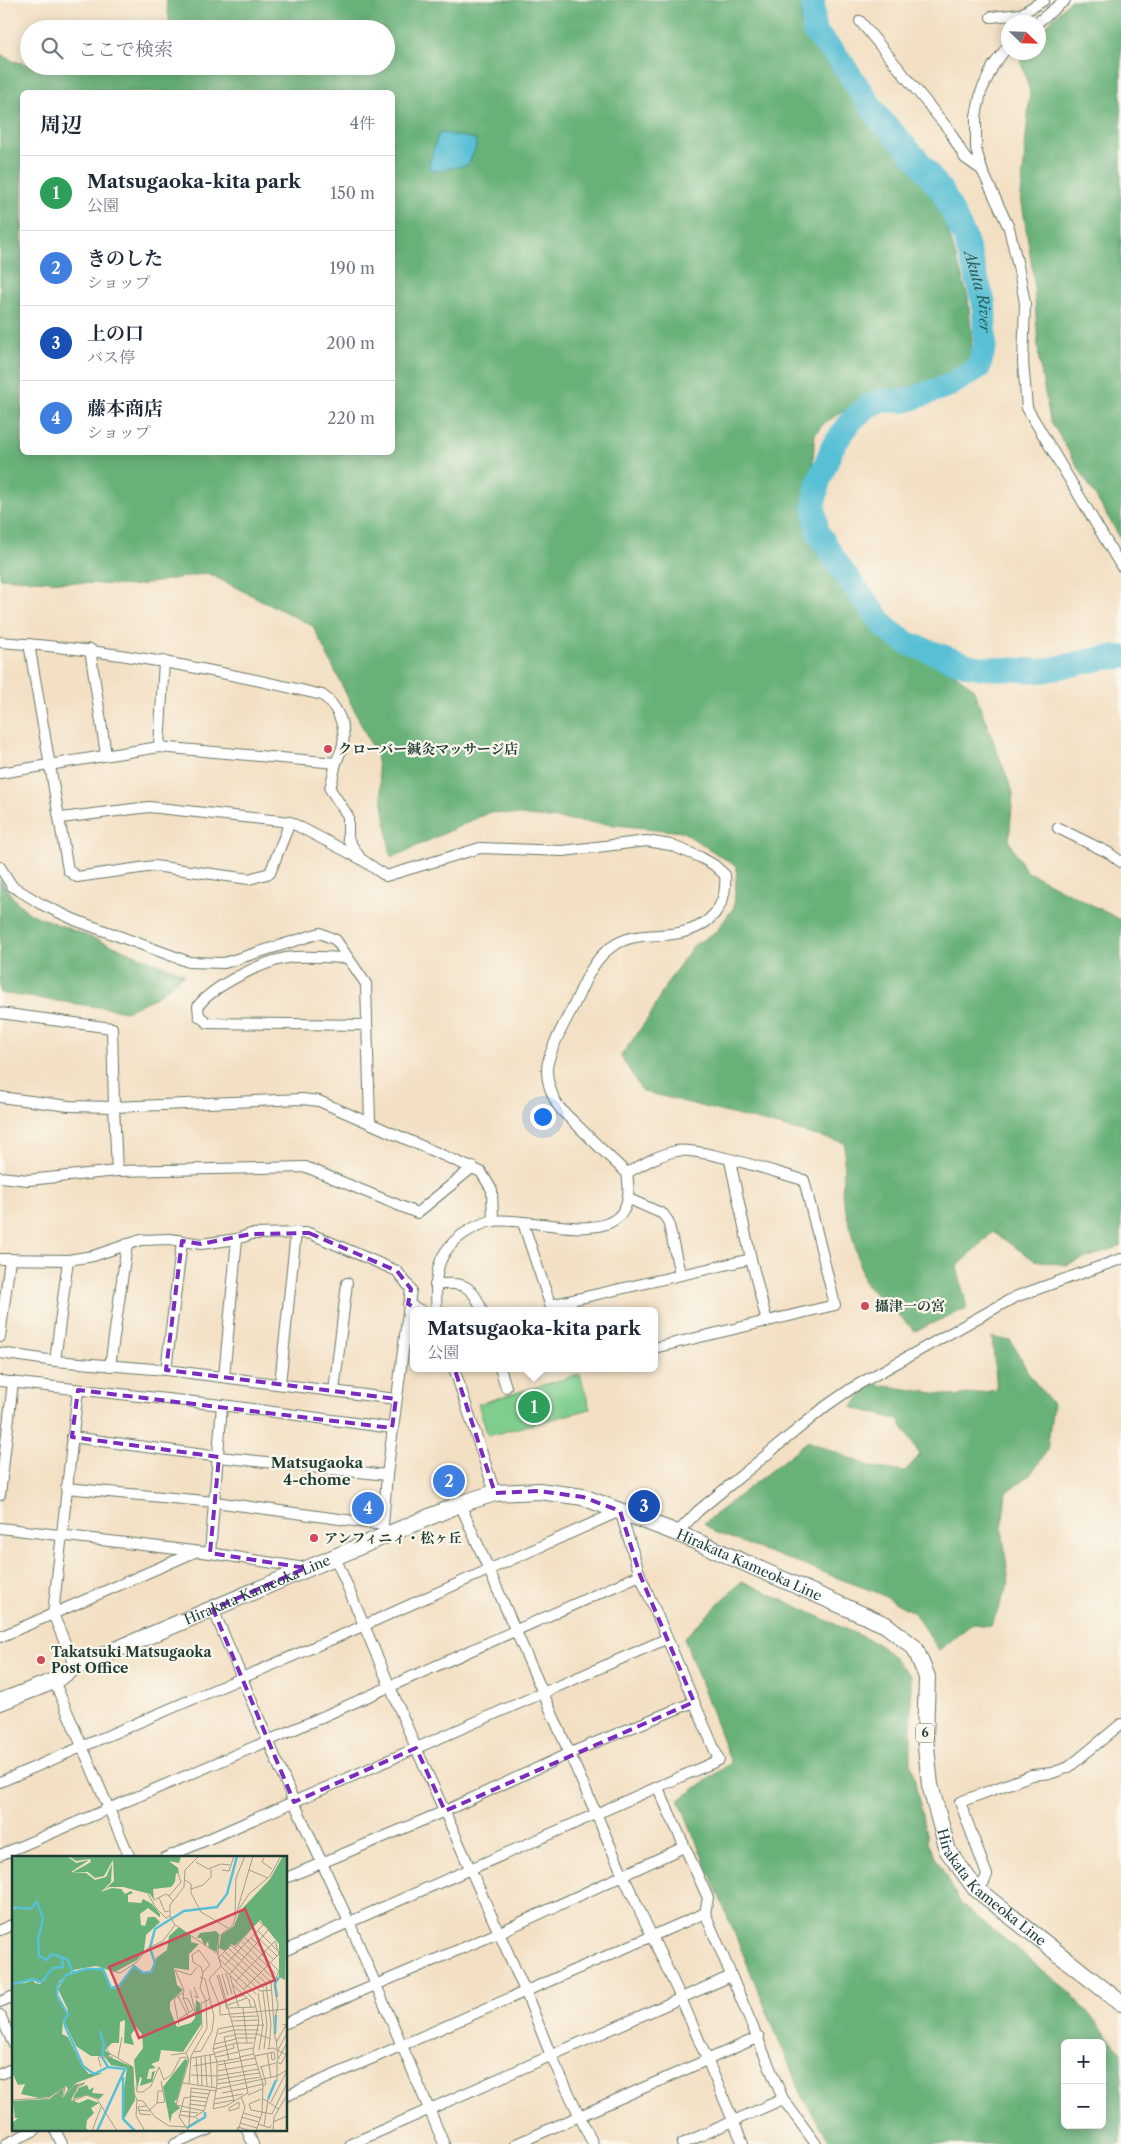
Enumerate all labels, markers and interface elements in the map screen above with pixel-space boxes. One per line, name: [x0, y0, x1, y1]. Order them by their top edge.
north arrow: [1001, 15, 1046, 60]
search box: [20, 20, 395, 75]
icon: search: [38, 34, 66, 62]
text: ここで検索: [78, 38, 173, 61]
text: 周辺: [40, 112, 82, 137]
text: 4件: [350, 113, 375, 133]
text: Matsugaoka-kita park: [87, 170, 301, 193]
text: 1: [52, 183, 60, 203]
text: 150 m: [330, 183, 375, 203]
text: 公園: [87, 195, 119, 215]
water label: Akuta River: [960, 246, 995, 334]
text: きのした: [87, 247, 163, 270]
text: 2: [51, 258, 61, 278]
text: 190 m: [330, 258, 375, 278]
text: ショップ: [87, 272, 151, 292]
text: 上の口: [87, 322, 144, 345]
text: 3: [51, 333, 61, 353]
text: 200 m: [326, 333, 375, 353]
text: バス停: [87, 347, 135, 367]
text: 藤本商店: [87, 397, 163, 420]
text: 4: [51, 408, 61, 428]
text: 220 m: [327, 408, 375, 428]
text: ショップ: [87, 422, 151, 442]
place label: クローバー鍼灸マッサージ店: [338, 740, 518, 758]
marker: クローバー鍼灸マッサージ店: [322, 743, 334, 755]
your location: [530, 1104, 556, 1130]
place label: 攝津一の宮: [875, 1297, 945, 1315]
marker: 攝津一の宮: [859, 1300, 871, 1312]
popup: [410, 1307, 658, 1372]
text: Matsugaoka-kita park: [427, 1317, 641, 1340]
text: 公園: [427, 1342, 459, 1362]
pin: 1: [518, 1388, 550, 1426]
district label: Matsugaoka 4-chome: [271, 1453, 364, 1489]
pin: 2: [433, 1462, 465, 1500]
pin: 3: [628, 1487, 660, 1525]
pin: 4: [352, 1489, 384, 1527]
street label: Hirakata Kameoka Line: [674, 1525, 825, 1605]
place label: アンフィニィ・松ヶ丘: [324, 1529, 462, 1547]
marker: アンフィニィ・松ヶ丘: [308, 1532, 320, 1544]
street label: Hirakata Kameoka Line: [181, 1551, 333, 1629]
place label: Takatsuki Matsugaoka Post Office: [51, 1643, 212, 1677]
marker: Takatsuki Matsugaoka Post Office: [35, 1654, 47, 1666]
road number: 6: [916, 1724, 934, 1742]
street label: Hirakata Kameoka Line: [933, 1826, 1050, 1950]
inset map: [12, 1856, 288, 2132]
map controls: [1061, 2039, 1106, 2129]
button: +: [1061, 2039, 1106, 2084]
button: −: [1061, 2084, 1106, 2129]

